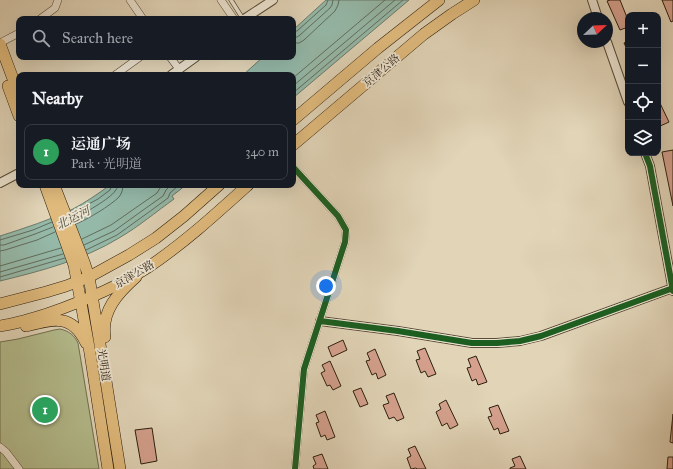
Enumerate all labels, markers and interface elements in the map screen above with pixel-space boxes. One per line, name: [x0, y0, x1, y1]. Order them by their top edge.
north arrow: [577, 12, 613, 48]
map controls: [625, 12, 661, 156]
button: +: [625, 12, 661, 48]
search box: [16, 16, 296, 60]
icon: search: [30, 27, 52, 49]
text: Search here: [62, 29, 133, 47]
button: −: [625, 48, 661, 84]
street label: 京津公路: [360, 51, 402, 90]
button: locate: [625, 84, 661, 120]
text: Nearby: [32, 88, 83, 109]
button: layers: [625, 120, 661, 156]
text: 运通广场: [71, 135, 131, 153]
text: 1: [43, 144, 49, 160]
text: 340 m: [245, 144, 279, 160]
text: Park · 光明道: [71, 156, 142, 172]
water label: 北运河: [54, 203, 94, 232]
street label: 京津公路: [112, 258, 157, 291]
your location: [316, 276, 336, 296]
street label: 光明道: [95, 348, 113, 382]
pin: 1: [32, 395, 58, 425]

